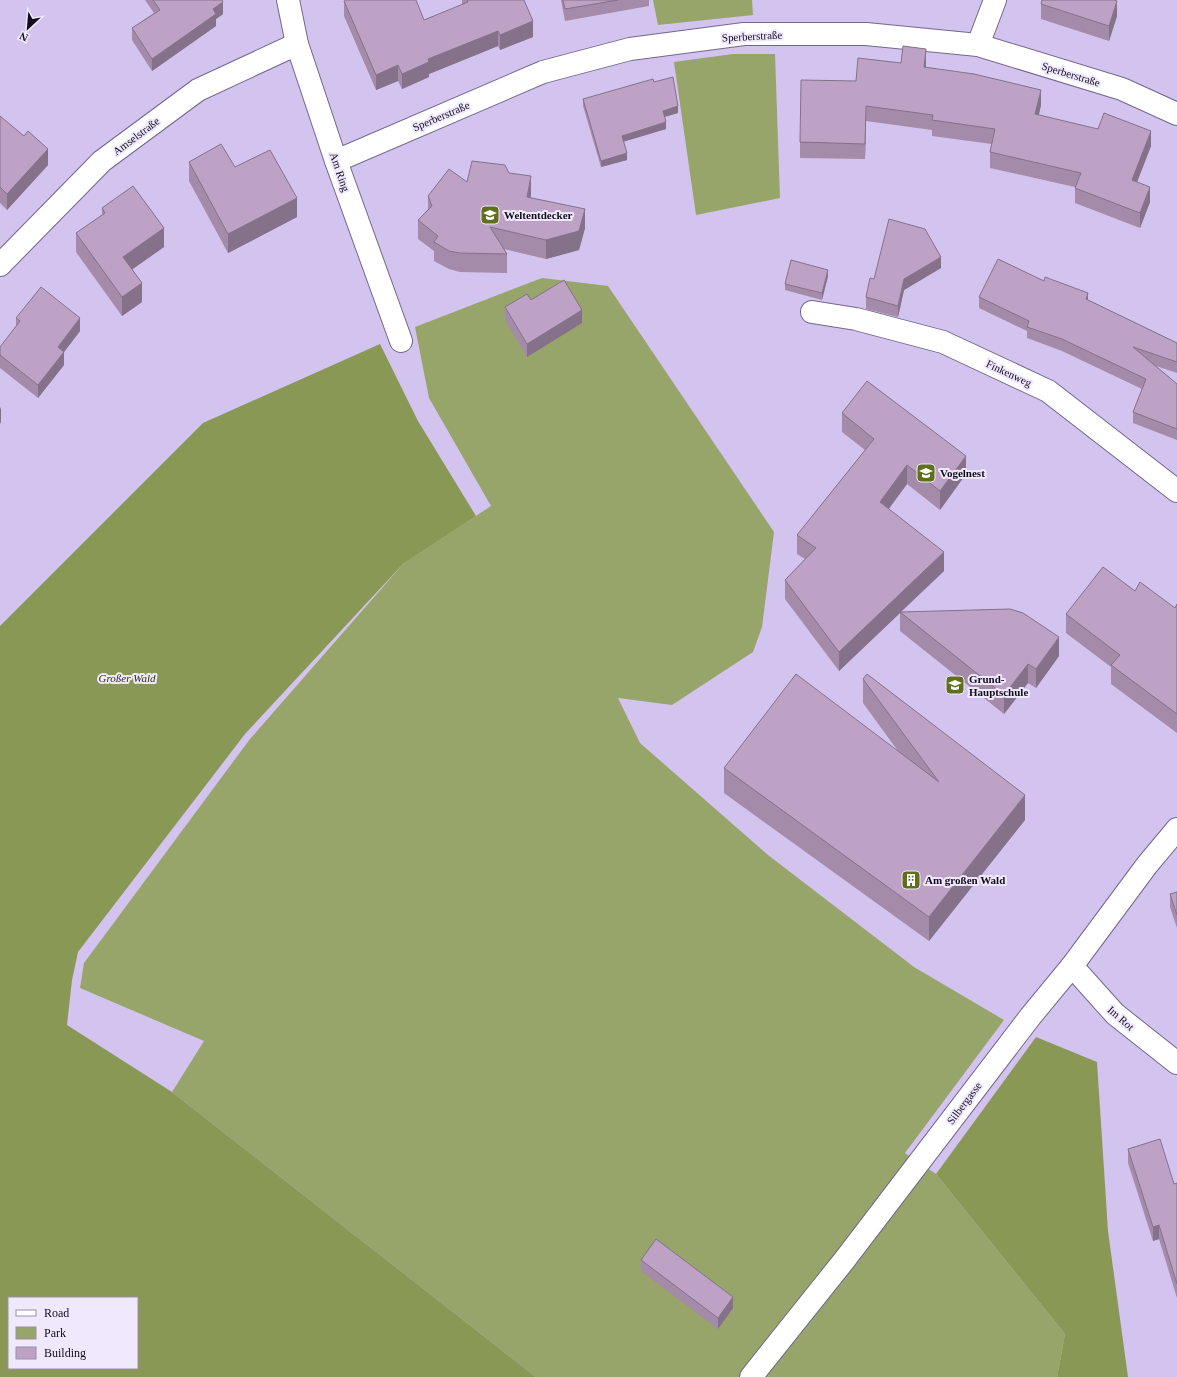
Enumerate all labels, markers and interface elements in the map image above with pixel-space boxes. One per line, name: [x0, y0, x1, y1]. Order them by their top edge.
north arrow: [8, 8, 48, 48]
street label: Sperberstraße: [721, 28, 783, 44]
text: N: [17, 30, 30, 44]
street label: Sperberstraße: [1040, 59, 1102, 89]
street label: Sperberstraße: [411, 99, 471, 133]
street label: Amselstraße: [110, 115, 162, 157]
street label: Am Ring: [328, 151, 352, 194]
school or university icon: Weltentdecker: [479, 204, 501, 226]
place label: Weltentdecker: [504, 209, 573, 221]
street label: Finkenweg: [984, 357, 1034, 389]
school or university icon: Vogelnest: [915, 462, 937, 484]
place label: Vogelnest: [940, 467, 985, 479]
park label: Großer Wald: [99, 672, 156, 684]
place label: Grund- Hauptschule: [969, 673, 1028, 698]
school or university icon: Grund- Hauptschule: [944, 674, 966, 696]
building icon: Am großen Wald: [900, 869, 922, 891]
place label: Am großen Wald: [925, 874, 1005, 886]
street label: Im Rot: [1105, 1003, 1137, 1033]
street label: Silbergasse: [944, 1079, 984, 1127]
legend: [8, 1297, 138, 1369]
text: Road: [44, 1306, 69, 1320]
text: Park: [44, 1326, 66, 1340]
text: Building: [44, 1346, 86, 1360]

